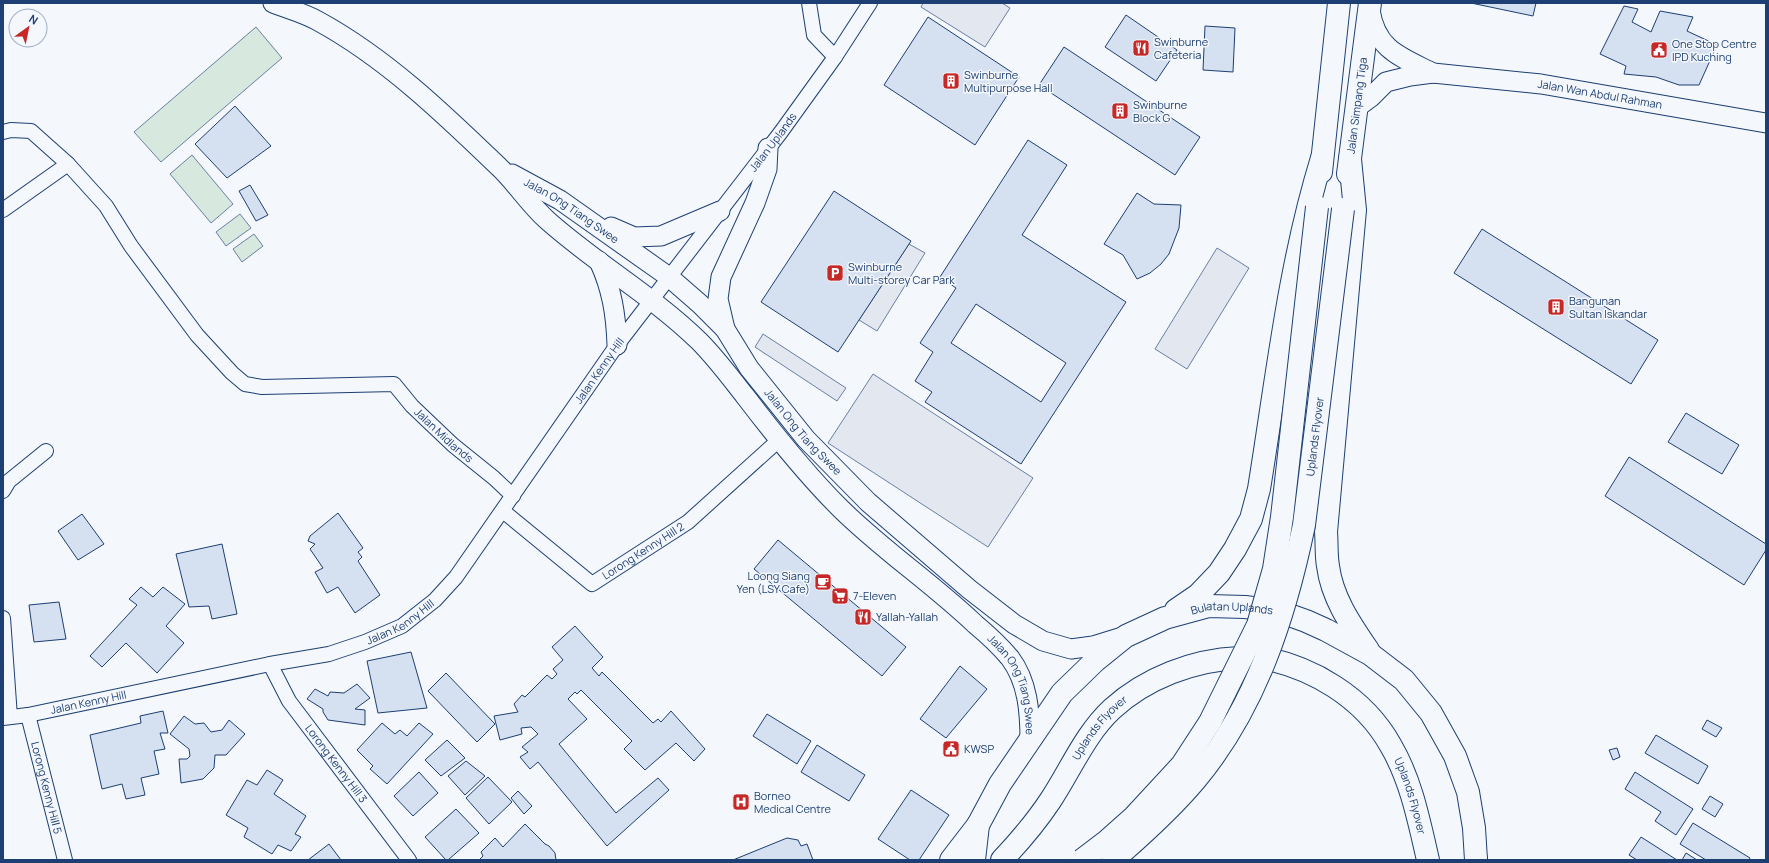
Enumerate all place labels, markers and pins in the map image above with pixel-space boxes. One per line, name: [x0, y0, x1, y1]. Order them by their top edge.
place label: Swinburne Cafeteria: [1154, 34, 1209, 62]
place label: One Stop Centre IPD Kuching: [1672, 36, 1757, 64]
restaurant icon: Swinburne Cafeteria: [1131, 38, 1151, 58]
public building icon: One Stop Centre IPD Kuching: [1649, 40, 1669, 60]
place label: Swinburne Multipurpose Hall: [964, 67, 1052, 95]
building icon: Swinburne Multipurpose Hall: [941, 71, 961, 91]
place label: Swinburne Block G: [1133, 97, 1188, 125]
building icon: Swinburne Block G: [1110, 101, 1130, 121]
place label: Swinburne Multi-storey Car Park: [848, 259, 955, 287]
parking icon: Swinburne Multi-storey Car Park: [825, 263, 845, 283]
place label: Bangunan Sultan Iskandar: [1569, 293, 1647, 321]
building icon: Bangunan Sultan Iskandar: [1546, 297, 1566, 317]
place label: Loong Siang Yen (LSY Cafe): [737, 568, 810, 596]
cafe icon: Loong Siang Yen (LSY Cafe): [813, 572, 833, 592]
supermarket icon: 7-Eleven: [830, 586, 850, 606]
place label: 7-Eleven: [853, 588, 896, 603]
restaurant icon: Yallah-Yallah: [853, 607, 873, 627]
place label: Yallah-Yallah: [876, 609, 938, 624]
public building icon: KWSP: [941, 739, 961, 759]
place label: KWSP: [964, 741, 994, 756]
place label: Borneo Medical Centre: [754, 788, 832, 816]
hospital icon: Borneo Medical Centre: [731, 792, 751, 812]

